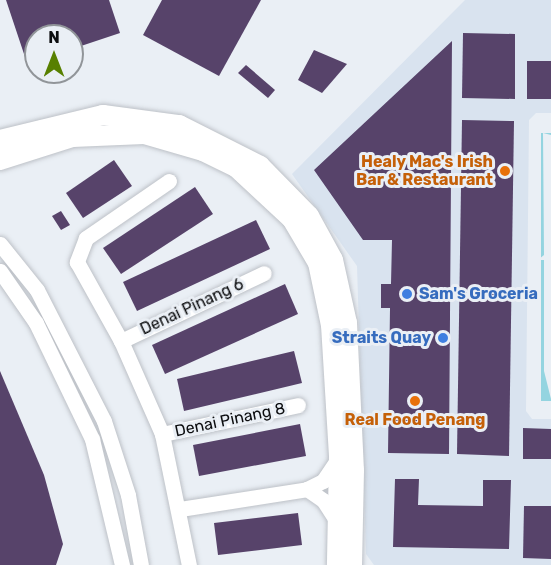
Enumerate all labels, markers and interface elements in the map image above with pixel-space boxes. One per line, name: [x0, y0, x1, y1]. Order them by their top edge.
north arrow: [24, 24, 84, 84]
text: N: [48, 28, 60, 47]
place label: Healy Mac's Irish Bar & Restaurant: [356, 152, 493, 190]
marker: Healy Mac's Irish Bar & Restaurant: [498, 164, 512, 178]
street label: Denai Pinang 6: [137, 275, 247, 339]
place label: Sam's Groceria: [419, 284, 538, 304]
marker: Sam's Groceria: [400, 287, 414, 301]
place label: Straits Quay: [332, 328, 431, 348]
marker: Straits Quay: [436, 331, 450, 345]
marker: Real Food Penang: [408, 394, 422, 408]
street label: Denai Pinang 8: [173, 399, 287, 441]
place label: Real Food Penang: [344, 410, 486, 430]

